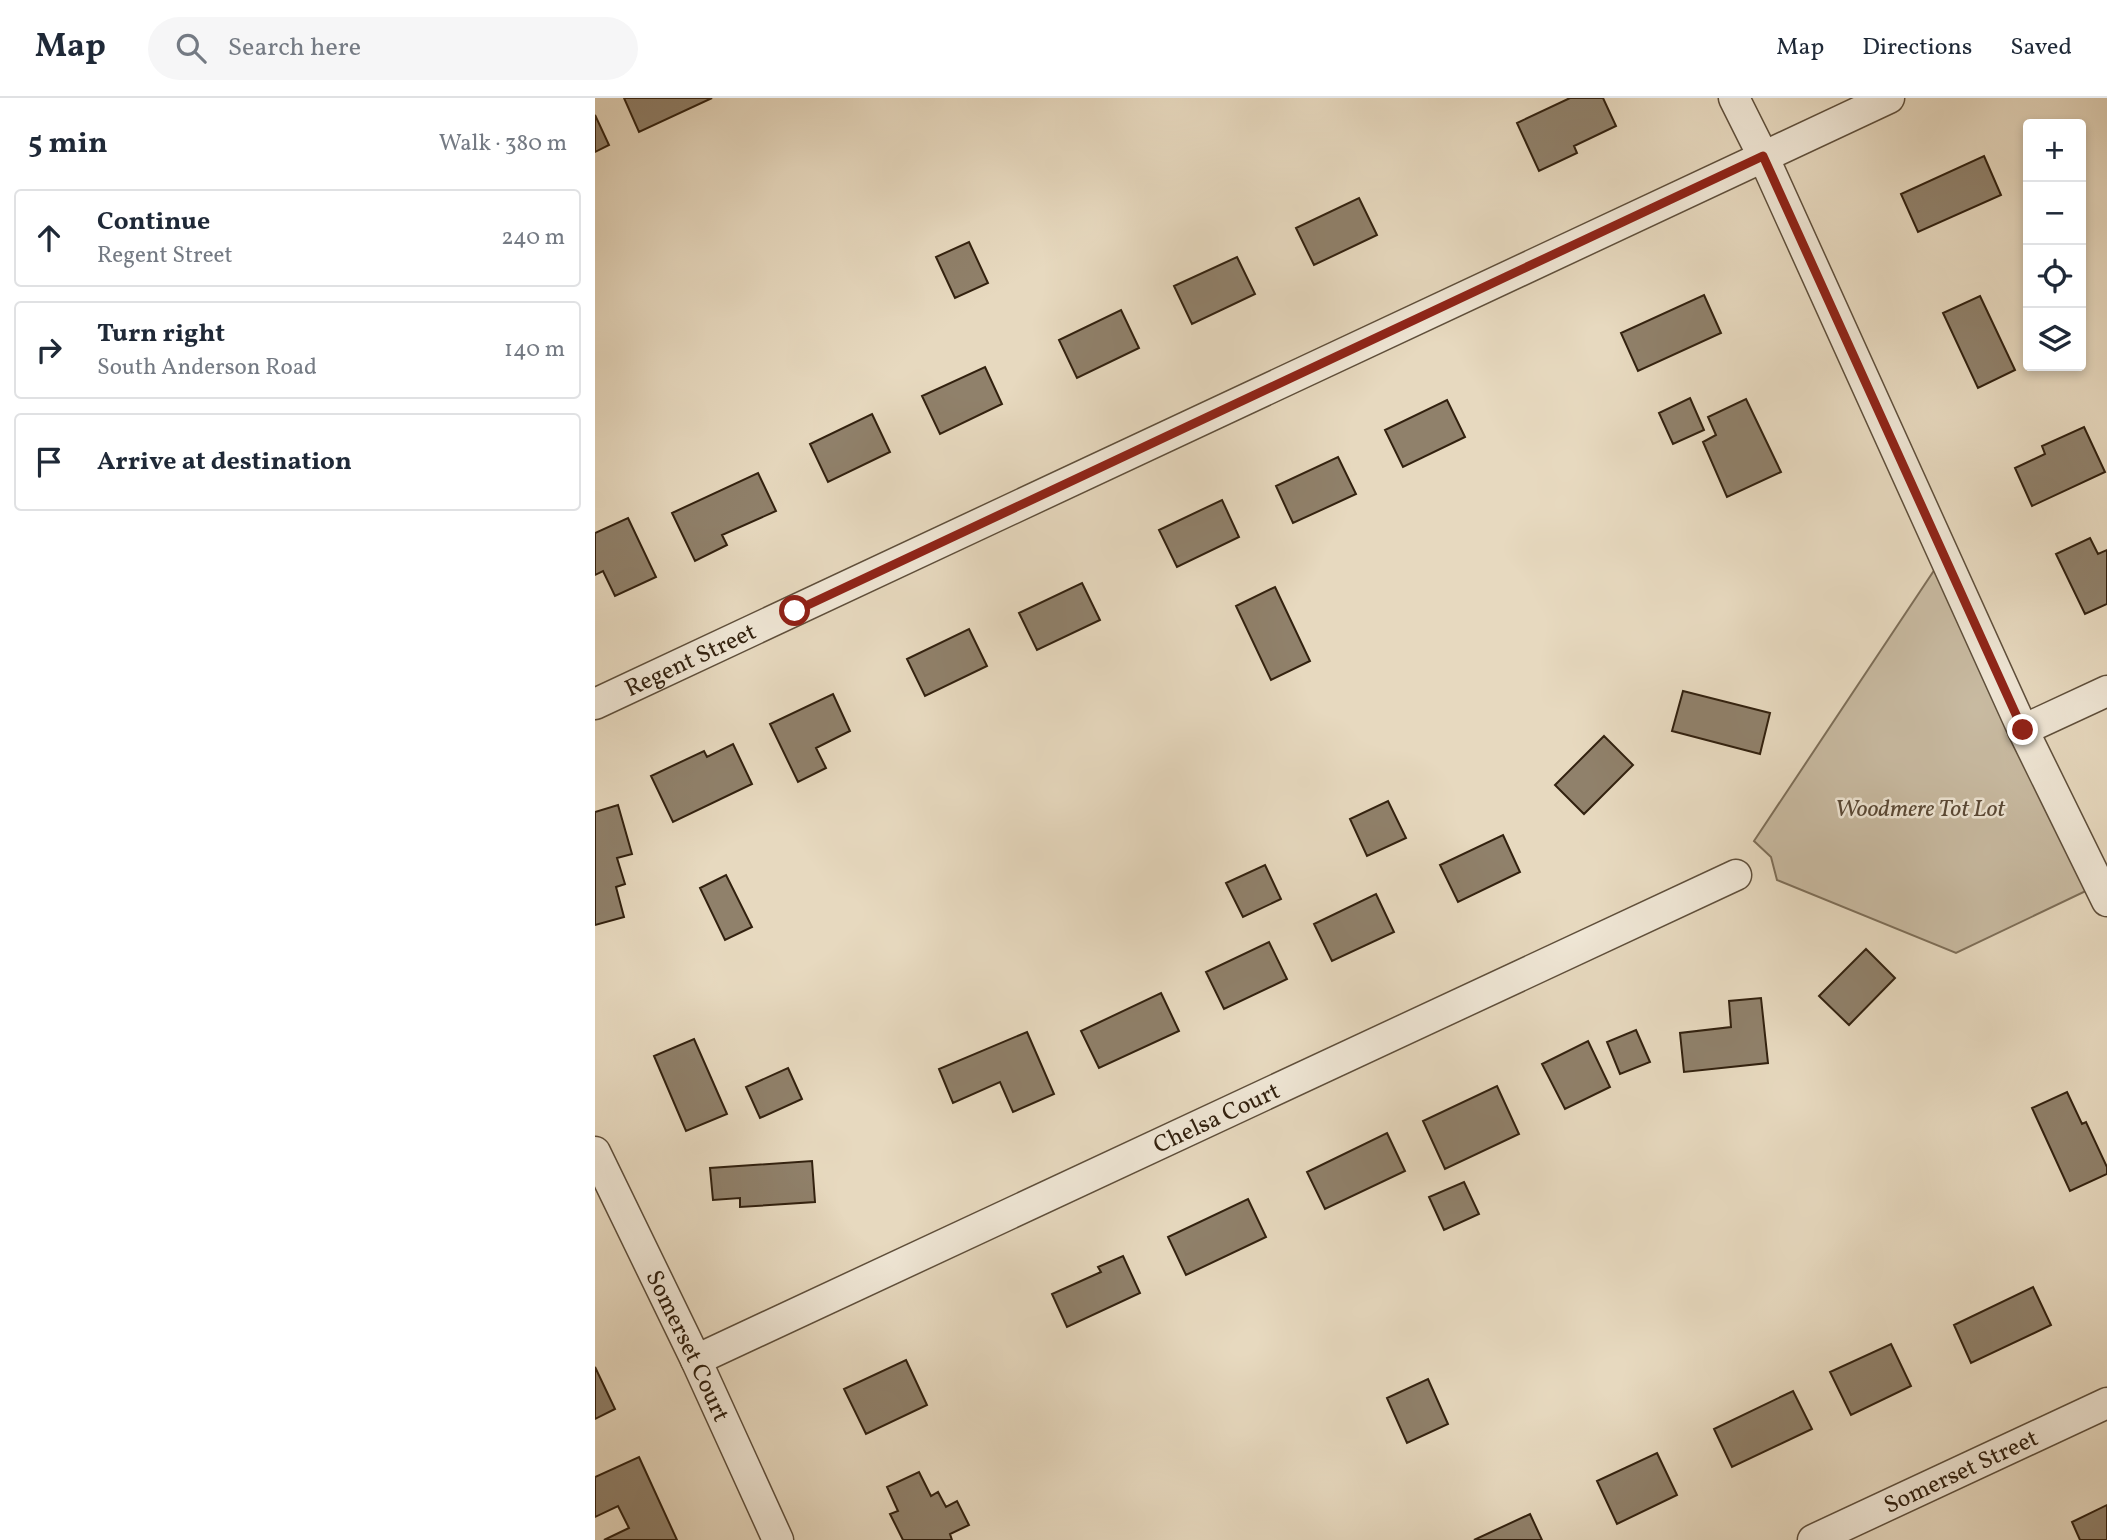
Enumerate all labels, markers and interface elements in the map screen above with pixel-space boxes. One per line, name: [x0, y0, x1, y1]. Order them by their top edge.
search box: [148, 17, 638, 80]
text: Map: [35, 25, 106, 71]
icon: search: [172, 29, 210, 67]
text: Search here: [228, 30, 361, 66]
text: Map: [1776, 31, 1824, 65]
text: Directions: [1862, 31, 1972, 65]
text: Saved: [2010, 31, 2072, 65]
map controls: [2023, 119, 2086, 371]
button: +: [2023, 119, 2086, 182]
text: 5 min: [28, 123, 108, 165]
text: Walk · 380 m: [439, 128, 567, 160]
button: −: [2023, 182, 2086, 245]
text: Continue: [97, 204, 210, 240]
icon: ahead: [30, 219, 68, 257]
text: 240 m: [501, 222, 565, 254]
text: Regent Street: [97, 240, 233, 272]
button: locate: [2023, 245, 2086, 308]
button: layers: [2023, 308, 2086, 371]
text: Turn right: [97, 316, 225, 352]
icon: right: [30, 331, 68, 369]
text: 140 m: [504, 334, 565, 366]
text: South Anderson Road: [97, 352, 317, 384]
icon: arrive: [30, 443, 68, 481]
text: Arrive at destination: [97, 444, 352, 480]
route start: [779, 595, 810, 626]
street label: Regent Street: [620, 616, 762, 707]
route end: [2007, 714, 2038, 745]
park label: Woodmere Tot Lot: [1835, 793, 2006, 827]
street label: Chelsa Court: [1148, 1075, 1286, 1163]
street label: Somerset Court: [636, 1265, 737, 1428]
street label: Somerset Street: [1879, 1422, 2044, 1524]

